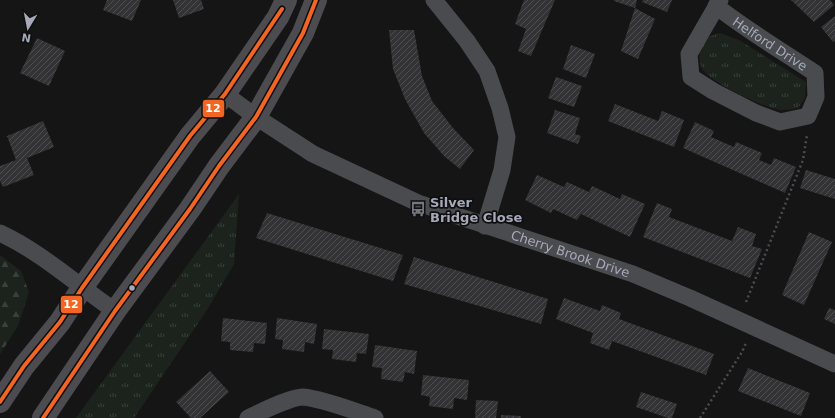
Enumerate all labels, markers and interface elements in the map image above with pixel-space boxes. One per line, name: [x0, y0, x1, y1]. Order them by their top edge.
north arrow: [8, 8, 48, 48]
street label: Helford Drive: [730, 14, 810, 74]
text: N: [21, 30, 32, 45]
line badge: 12: [202, 99, 225, 118]
text: 12: [205, 102, 221, 115]
place label: Silver Bridge Close: [430, 195, 522, 225]
bus stop icon: Silver Bridge Close: [409, 200, 427, 218]
street label: Cherry Brook Drive: [509, 227, 632, 280]
unlabelled marker: [127, 283, 137, 293]
line badge: 12: [60, 295, 83, 314]
text: 12: [63, 298, 79, 311]

